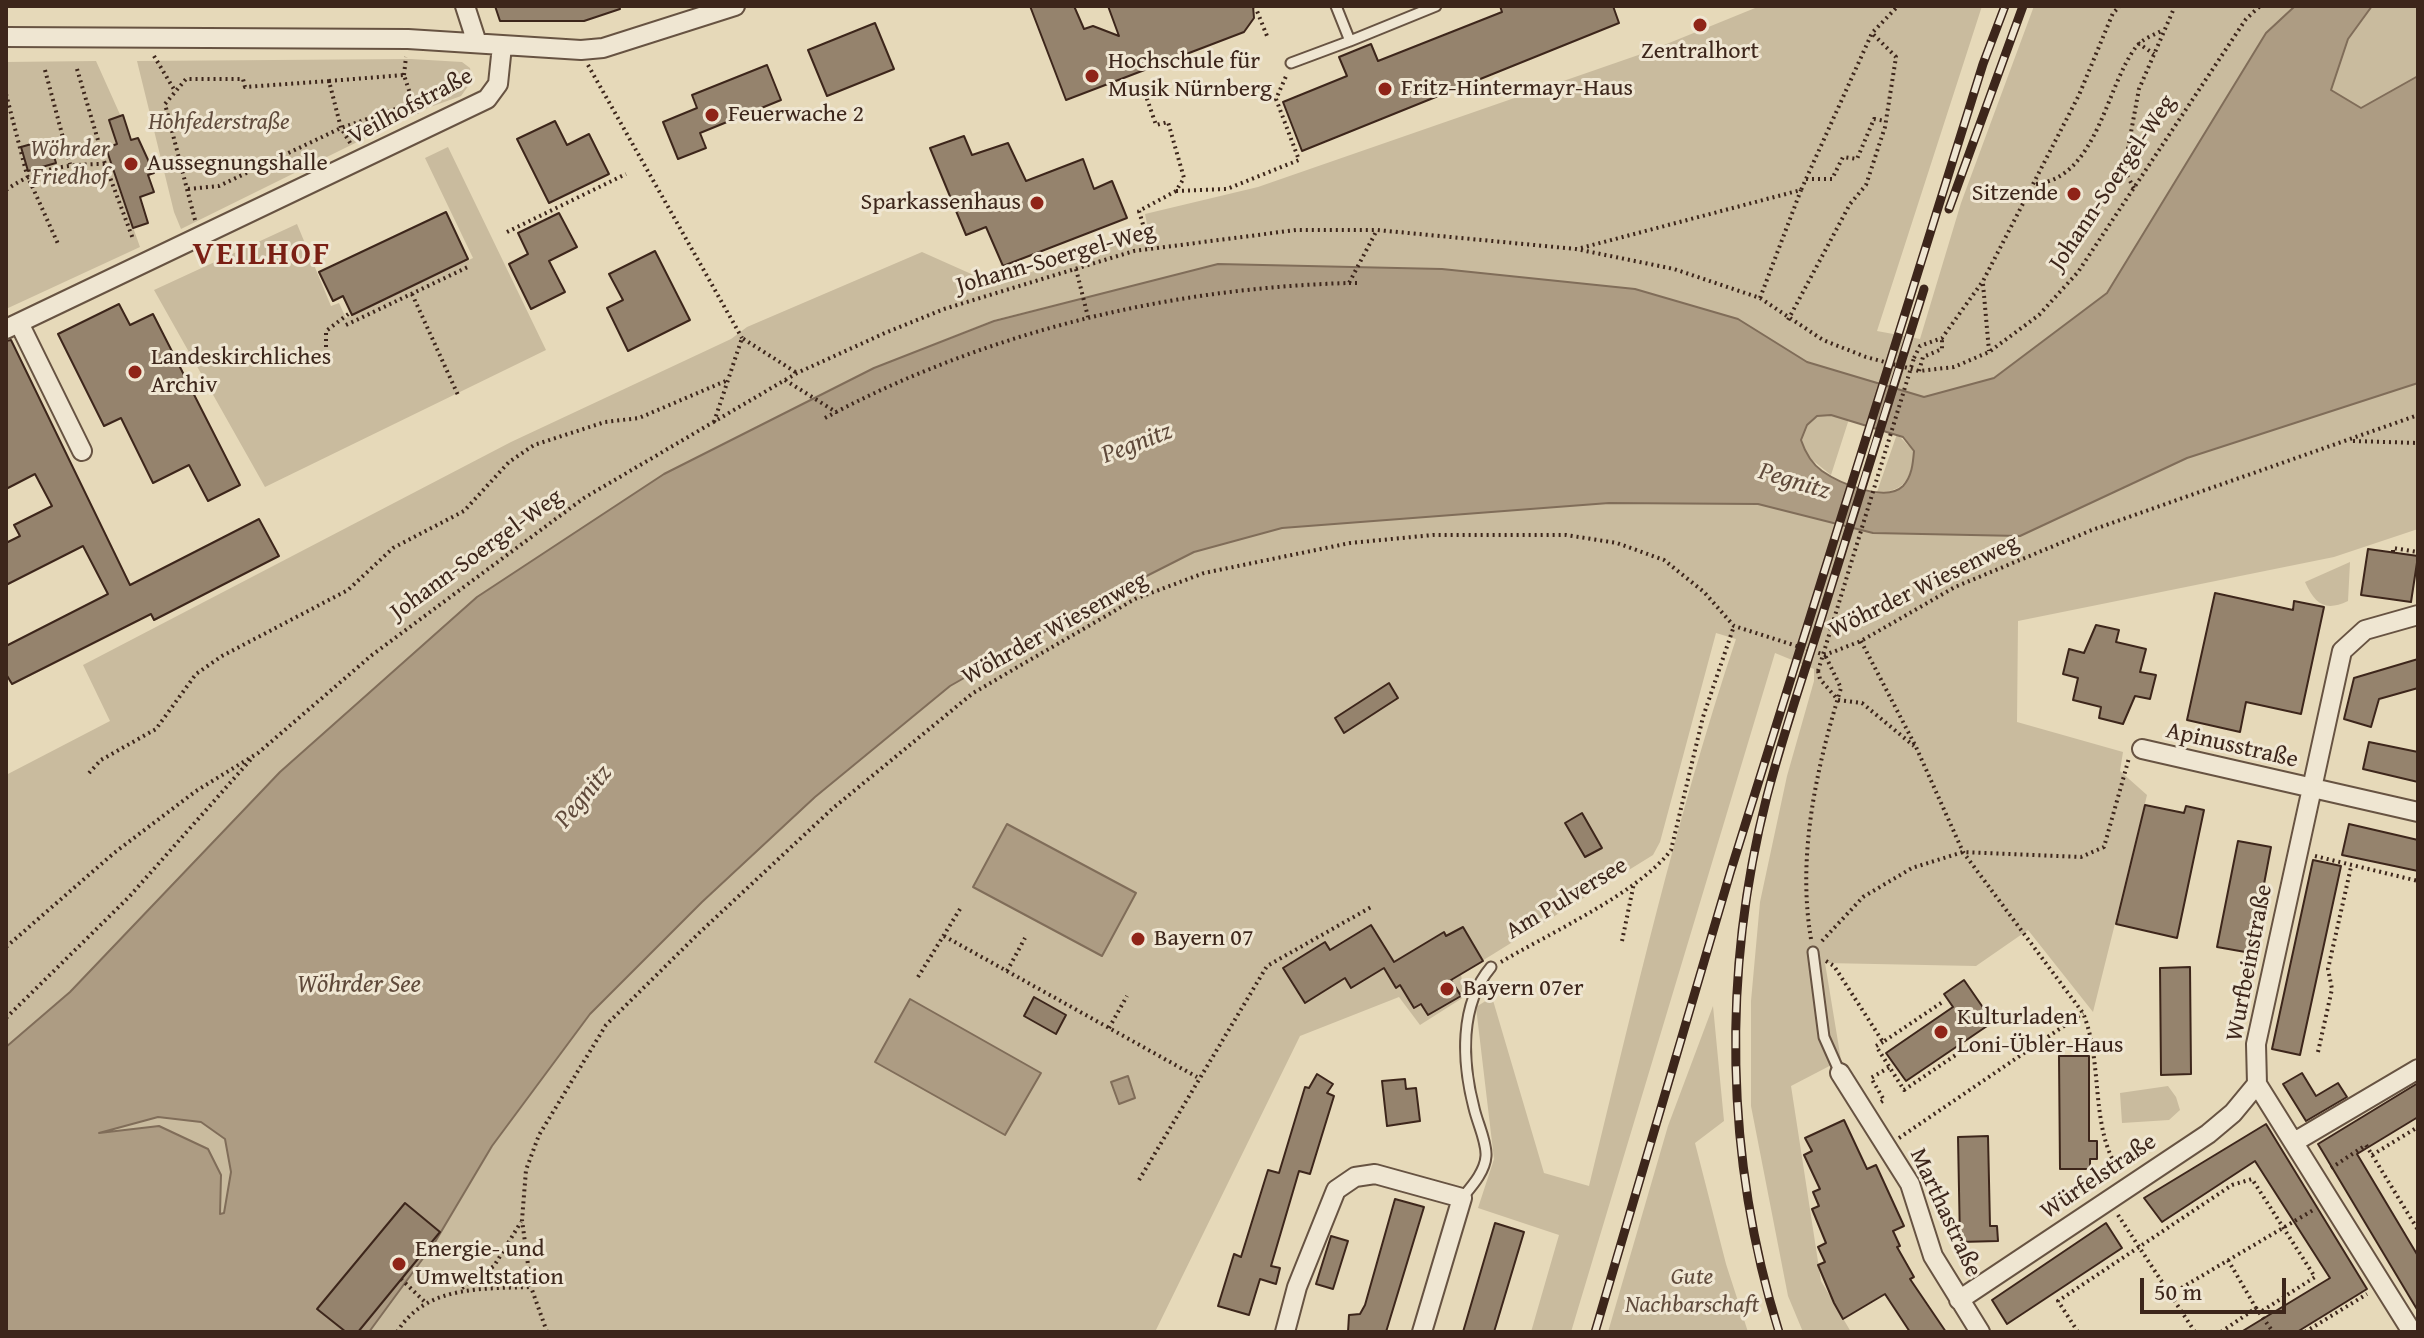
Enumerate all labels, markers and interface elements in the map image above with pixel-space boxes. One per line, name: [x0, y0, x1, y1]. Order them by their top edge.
marker: Zentralhort: [1691, 16, 1709, 34]
place label: Zentralhort: [1641, 38, 1759, 66]
place label: Hochschule für Musik Nürnberg: [1108, 48, 1272, 104]
street label: Veilhofstraße: [344, 62, 478, 152]
marker: Hochschule für Musik Nürnberg: [1083, 67, 1101, 85]
place label: Fritz-Hintermayr-Haus: [1401, 75, 1633, 103]
marker: Fritz-Hintermayr-Haus: [1376, 80, 1394, 98]
street label: Johann-Soergel-Weg: [2044, 90, 2182, 276]
place label: Feuerwache 2: [728, 101, 864, 129]
marker: Feuerwache 2: [703, 106, 721, 124]
park label: Hohfederstraße: [148, 109, 290, 137]
park label: Wöhrder Friedhof: [30, 136, 110, 192]
place label: Aussegnungshalle: [147, 150, 328, 178]
marker: Aussegnungshalle: [122, 155, 140, 173]
place label: Sitzende: [1972, 180, 2058, 208]
marker: Sitzende: [2065, 185, 2083, 203]
place label: Sparkassenhaus: [860, 189, 1021, 217]
marker: Sparkassenhaus: [1028, 194, 1046, 212]
street label: Johann-Soergel-Weg: [953, 217, 1159, 301]
district label: VEILHOF: [193, 237, 331, 275]
place label: Landeskirchliches Archiv: [151, 344, 331, 400]
marker: Landeskirchliches Archiv: [126, 363, 144, 381]
water label: Pegnitz: [1097, 416, 1177, 472]
water label: Pegnitz: [1755, 456, 1833, 508]
street label: Johann-Soergel-Weg: [385, 483, 569, 627]
street label: Wöhrder Wiesenweg: [1824, 529, 2024, 645]
street label: Wöhrder Wiesenweg: [957, 566, 1153, 692]
street label: Apinusstraße: [2163, 717, 2301, 775]
water label: Pegnitz: [549, 759, 619, 835]
street label: Am Pulversee: [1501, 851, 1633, 947]
street label: Wurfbeinstraße: [2221, 882, 2279, 1044]
place label: Bayern 07: [1154, 925, 1253, 953]
marker: Bayern 07: [1129, 930, 1147, 948]
water label: Wöhrder See: [297, 969, 421, 1001]
place label: Bayern 07er: [1463, 975, 1584, 1003]
marker: Bayern 07er: [1438, 980, 1456, 998]
place label: Kulturladen Loni-Übler-Haus: [1957, 1004, 2124, 1060]
marker: Kulturladen Loni-Übler-Haus: [1932, 1023, 1950, 1041]
street label: Würfelstraße: [2036, 1128, 2162, 1226]
street label: Marthastraße: [1903, 1144, 1987, 1282]
place label: Energie- und Umweltstation: [415, 1236, 564, 1292]
marker: Energie- und Umweltstation: [390, 1255, 408, 1273]
scale bar: [2144, 1262, 2290, 1312]
park label: Gute Nachbarschaft: [1625, 1264, 1759, 1320]
text: 50 m: [2154, 1274, 2202, 1309]

